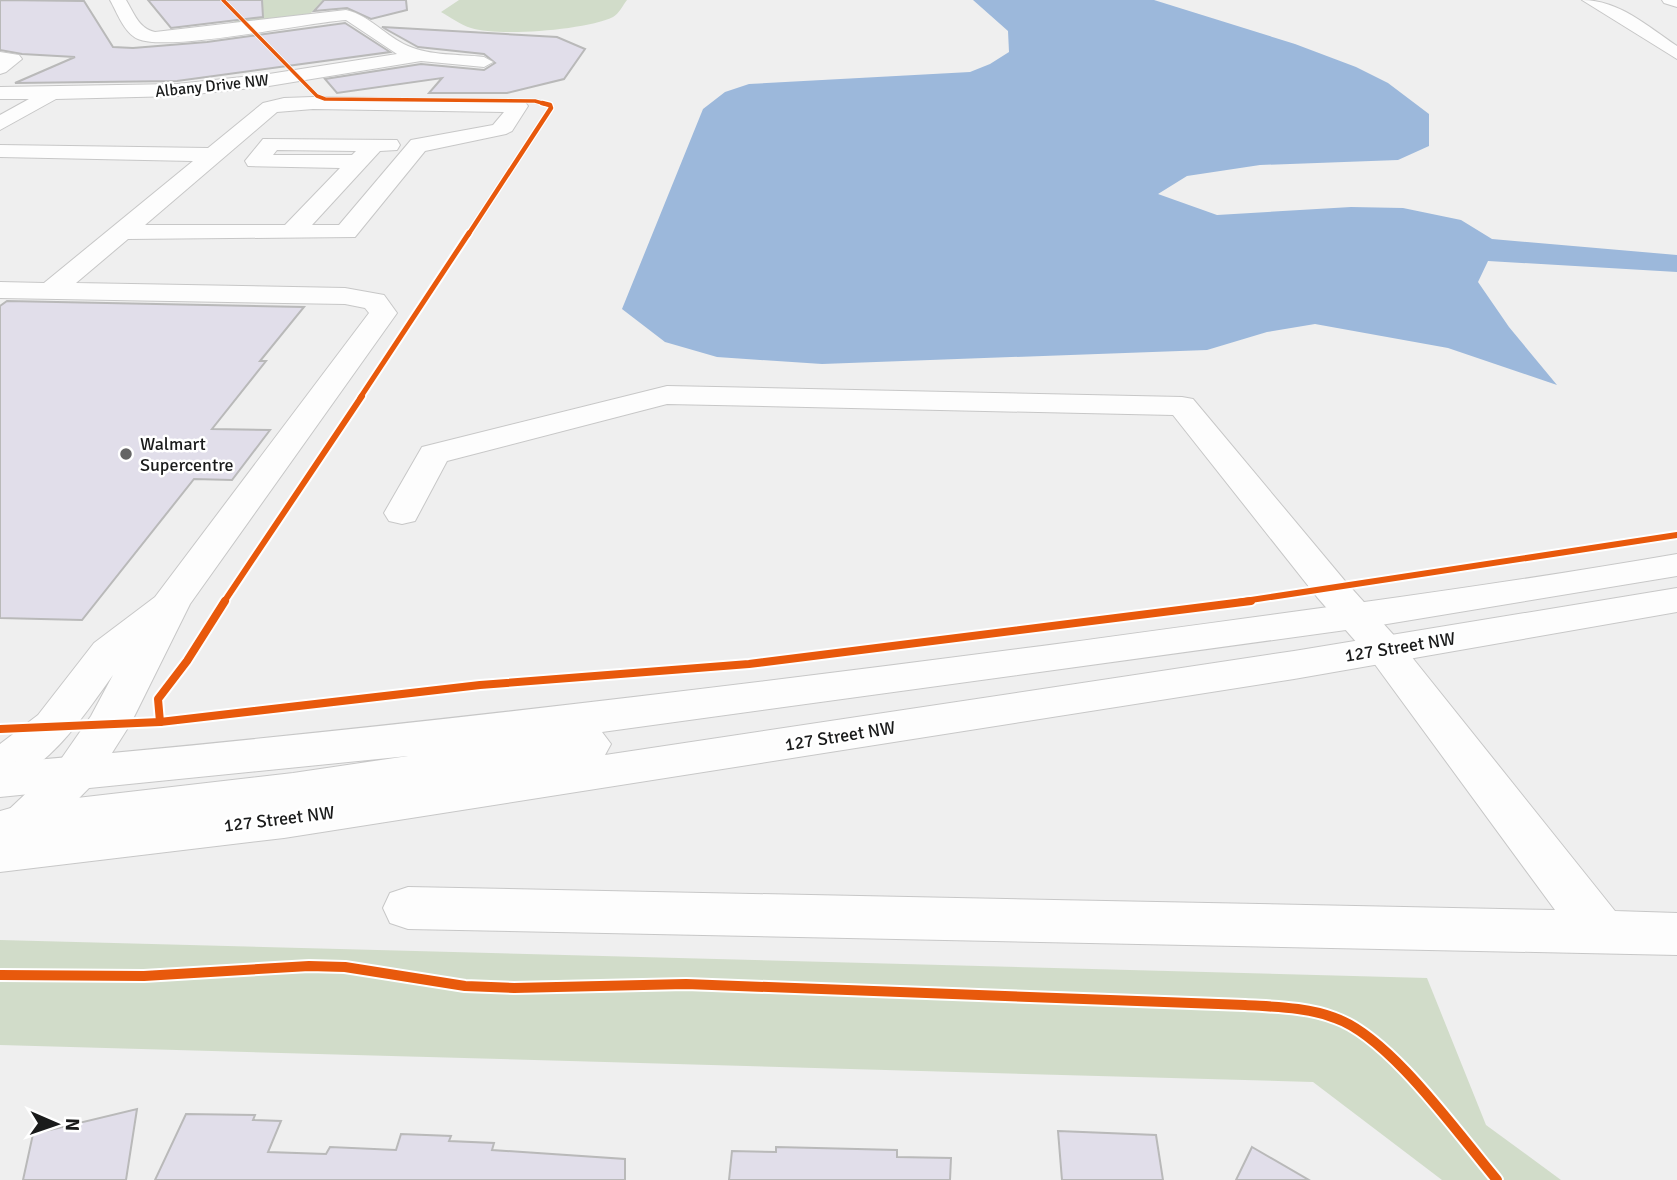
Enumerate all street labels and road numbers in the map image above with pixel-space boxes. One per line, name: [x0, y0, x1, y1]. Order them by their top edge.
street label: Albany Drive NW: [154, 70, 270, 102]
street label: 127 Street NW: [1343, 627, 1457, 667]
street label: 127 Street NW: [783, 716, 897, 756]
street label: 127 Street NW: [222, 801, 336, 837]

